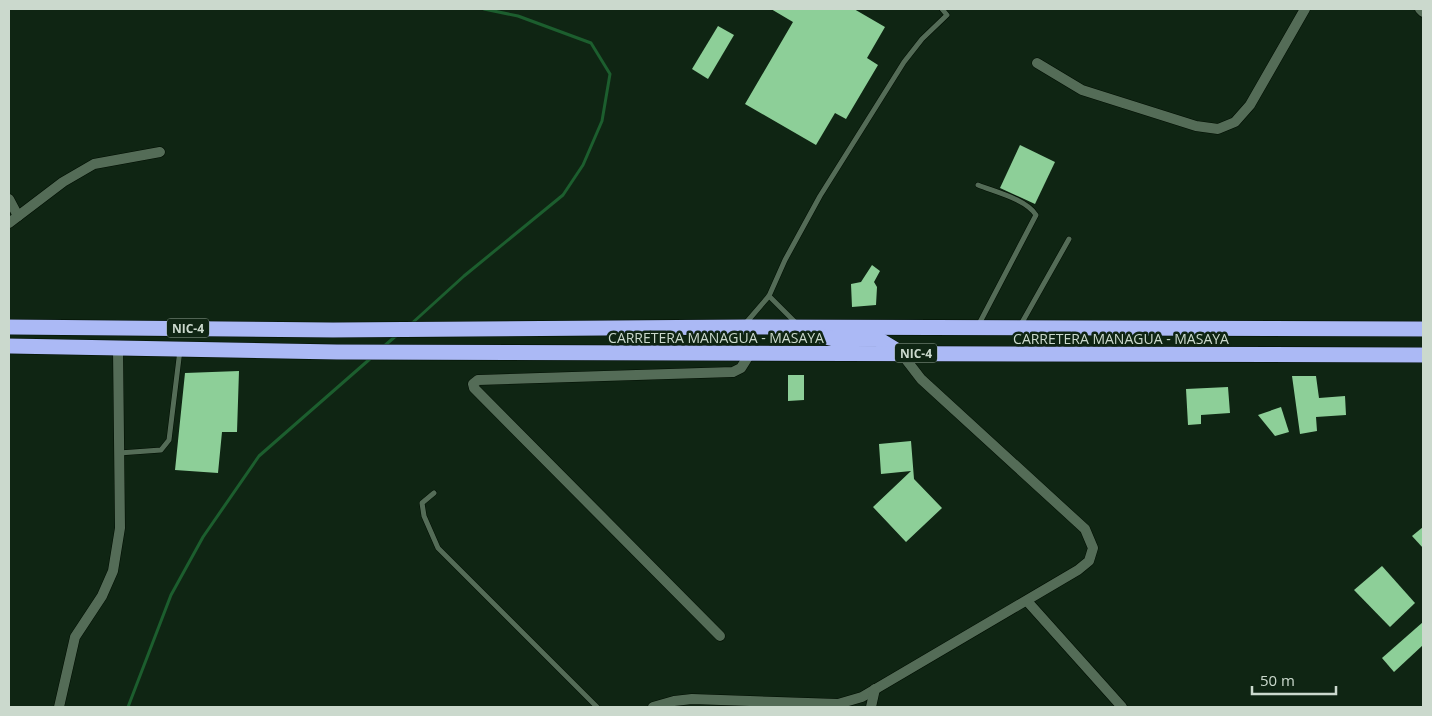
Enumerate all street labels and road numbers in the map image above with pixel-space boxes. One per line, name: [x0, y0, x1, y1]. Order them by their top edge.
road number: NIC-4: [167, 318, 209, 338]
street label: CARRETERA MANAGUA - MASAYA: [608, 328, 824, 347]
street label: CARRETERA MANAGUA - MASAYA: [1013, 329, 1229, 348]
road number: NIC-4: [895, 343, 937, 362]

